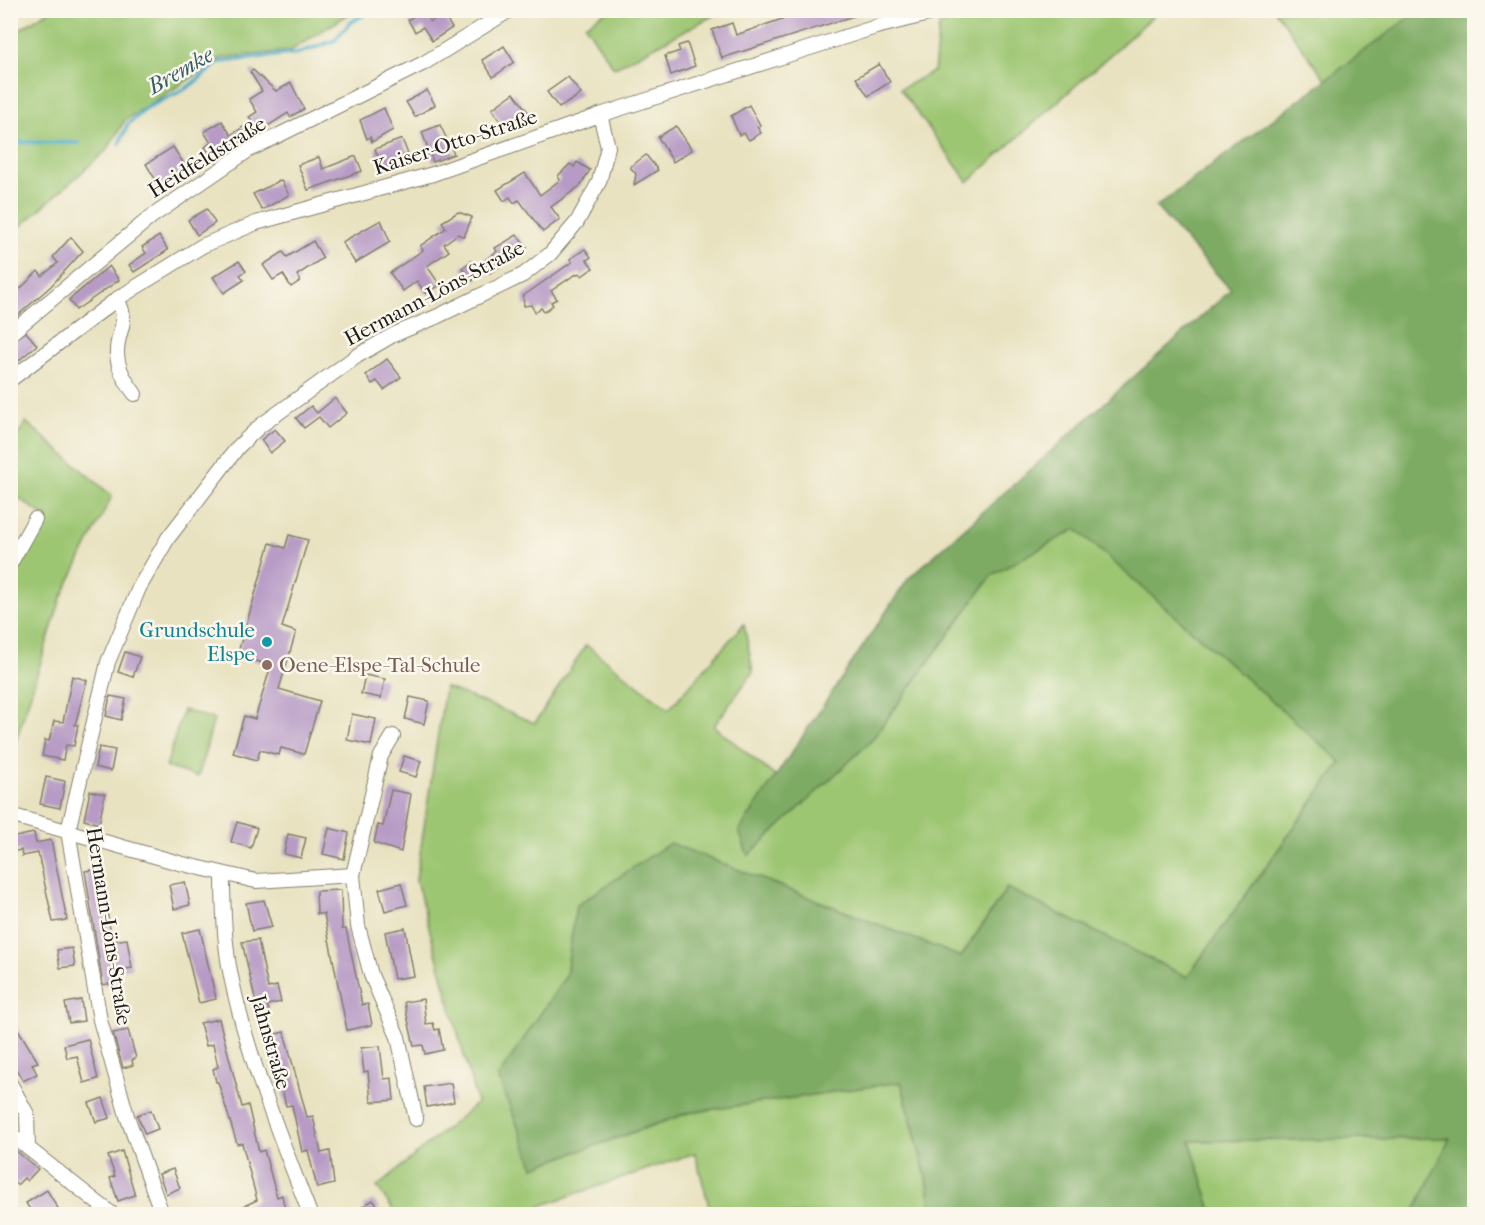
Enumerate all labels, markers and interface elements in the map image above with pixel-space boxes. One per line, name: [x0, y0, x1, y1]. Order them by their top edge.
water label: Bremke: [142, 41, 219, 100]
street label: Kaiser-Otto-Straße: [370, 104, 540, 180]
street label: Heidfeldstraße: [144, 111, 270, 203]
street label: Hermann-Löns-Straße: [340, 235, 528, 351]
place label: Grundschule Elspe: [139, 618, 255, 666]
marker: Grundschule Elspe: [260, 635, 274, 649]
place label: Oene-Elspe-Tal-Schule: [279, 653, 480, 677]
marker: Oene-Elspe-Tal-Schule: [260, 658, 274, 672]
street label: Hermann-Löns-Straße: [81, 825, 137, 1027]
street label: Jahnstraße: [246, 990, 296, 1092]

